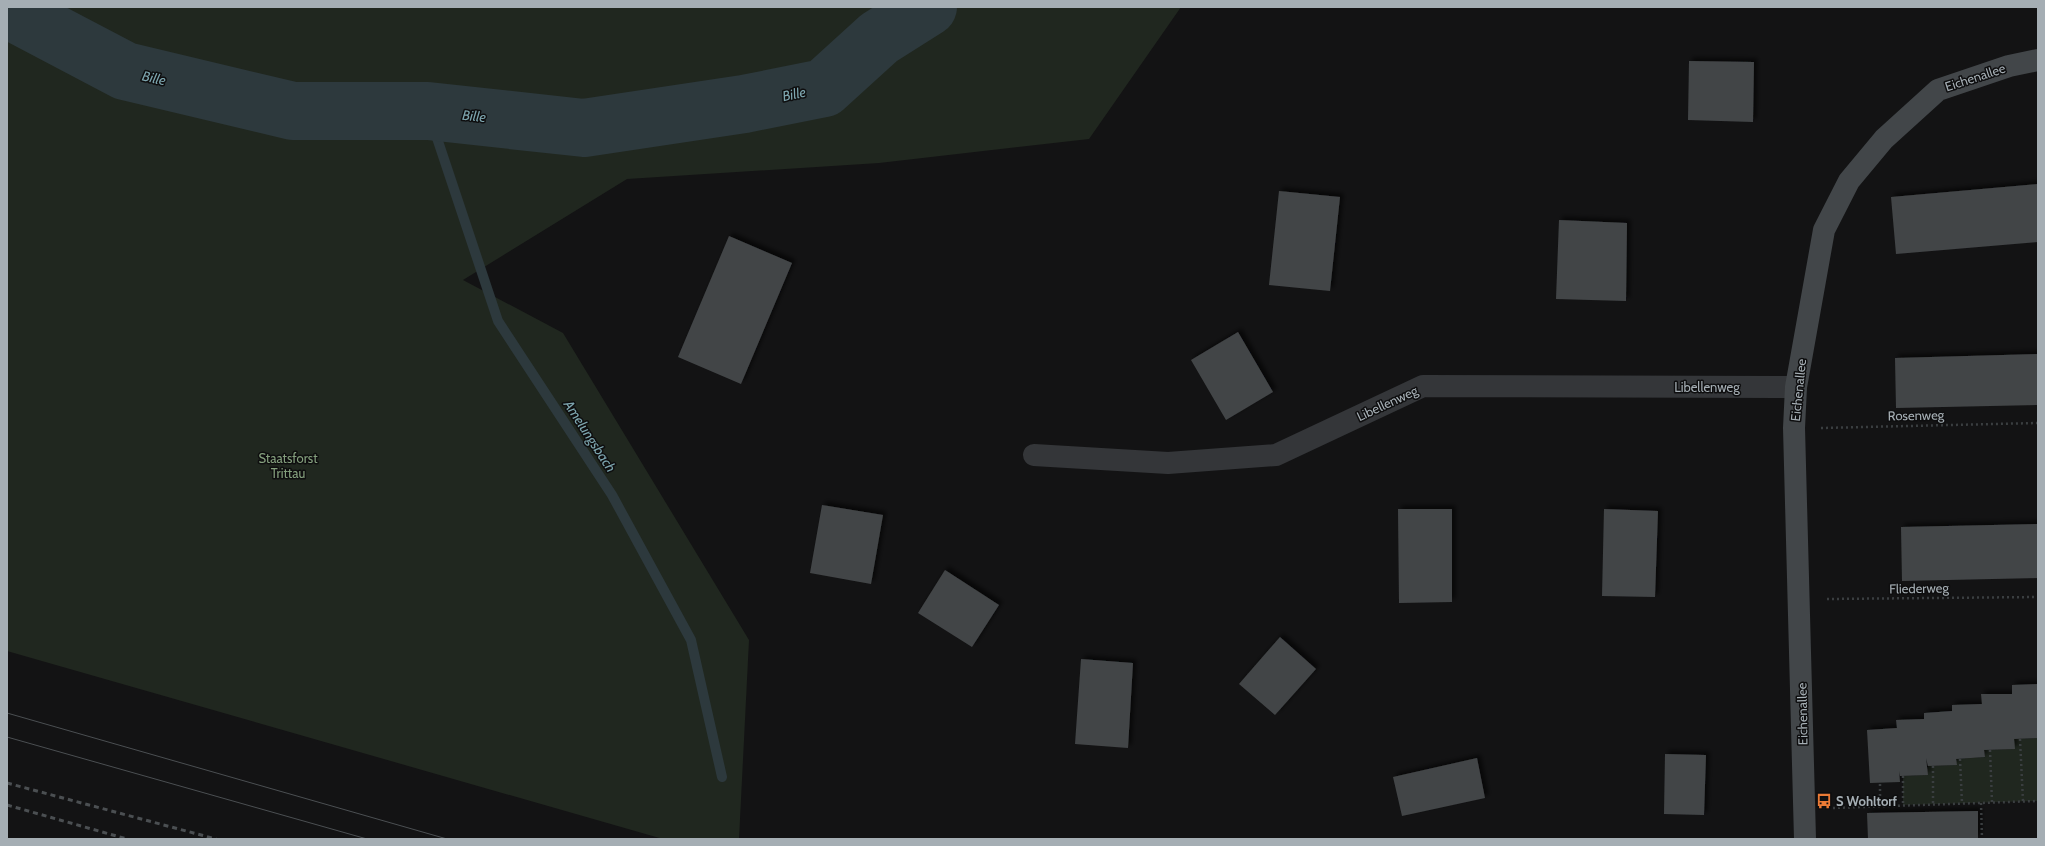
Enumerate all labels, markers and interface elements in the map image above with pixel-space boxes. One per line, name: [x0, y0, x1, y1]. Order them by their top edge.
street label: Eichenallee: [1943, 60, 2008, 94]
water label: Bille: [140, 67, 168, 90]
water label: Bille: [781, 83, 808, 105]
water label: Bille: [461, 106, 487, 126]
street label: Eichenallee: [1787, 358, 1809, 422]
street label: Libellenweg: [1674, 379, 1740, 395]
street label: Libellenweg: [1354, 382, 1421, 424]
water label: Amelungsbach: [559, 396, 620, 475]
street label: Rosenweg: [1888, 406, 1945, 423]
park label: Staatsforst Trittau: [258, 450, 318, 481]
street label: Fliederweg: [1889, 579, 1950, 597]
street label: Eichenallee: [1793, 682, 1811, 746]
bus stop icon: S Wohltorf: [1815, 792, 1833, 810]
place label: S Wohltorf: [1836, 793, 1898, 809]

